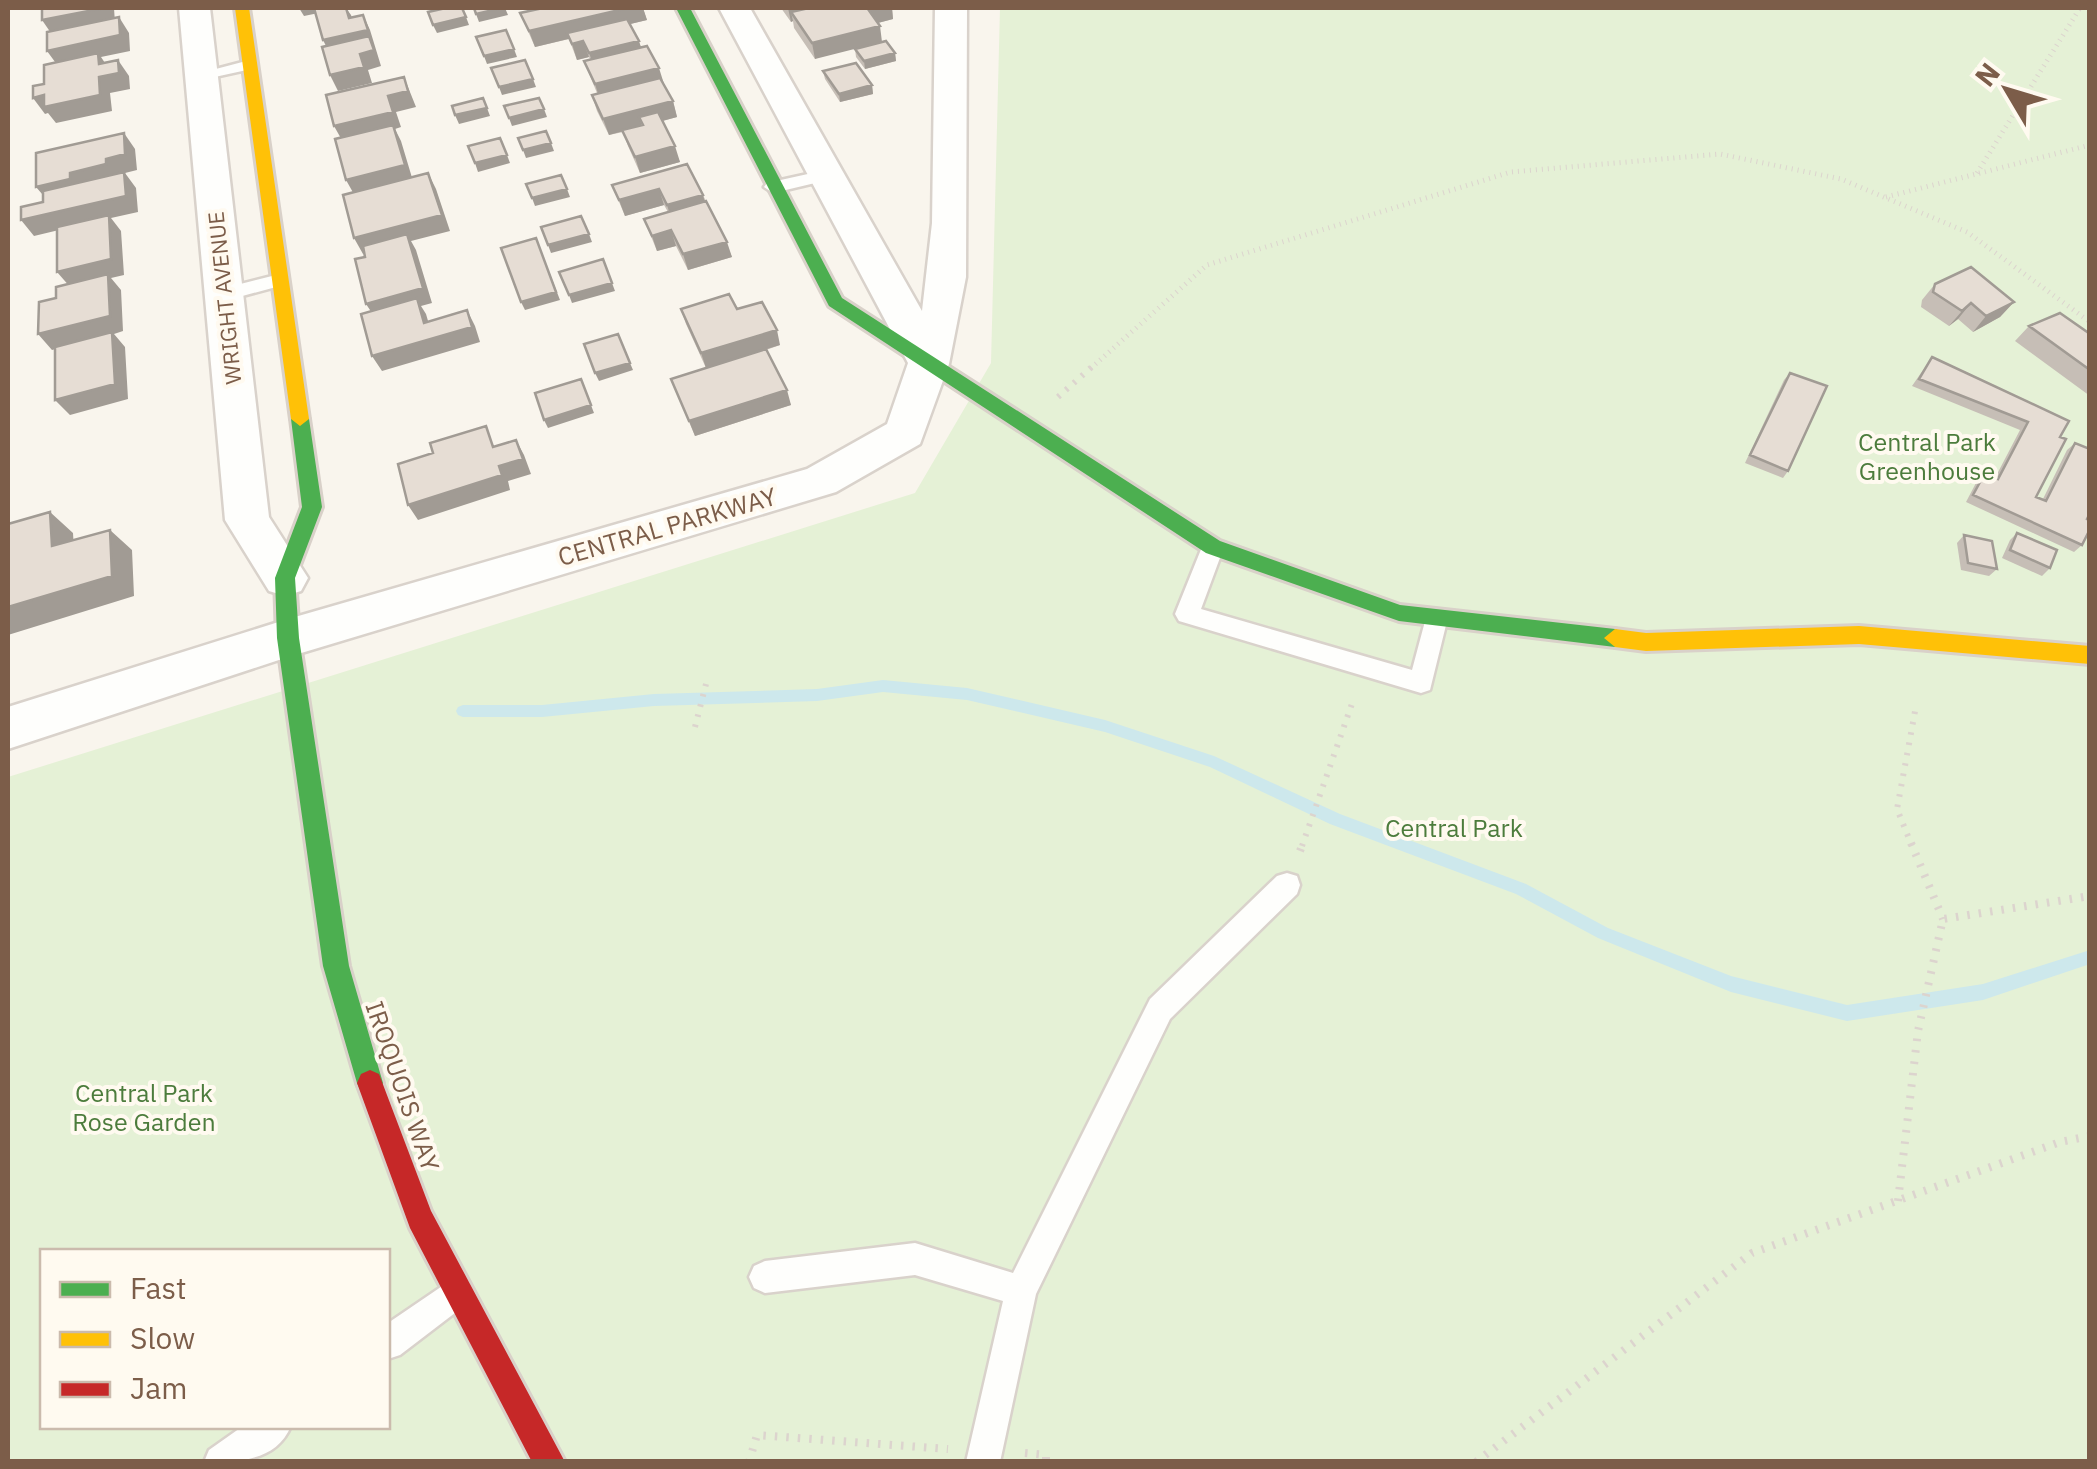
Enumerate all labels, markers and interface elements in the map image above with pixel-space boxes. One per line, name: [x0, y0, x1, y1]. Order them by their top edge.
north arrow: [1957, 40, 2057, 140]
text: N: [1966, 55, 2008, 94]
street label: WRIGHT AVENUE: [200, 210, 248, 386]
park label: Central Park Greenhouse: [1858, 425, 1996, 487]
street label: CENTRAL PARKWAY: [554, 479, 780, 573]
park label: Central Park: [1385, 811, 1523, 844]
street label: IROQUOIS WAY: [358, 997, 448, 1176]
park label: Central Park Rose Garden: [72, 1076, 216, 1138]
legend: [40, 1249, 390, 1429]
text: Fast: [130, 1268, 187, 1307]
text: Slow: [130, 1318, 195, 1357]
text: Jam: [130, 1368, 188, 1407]

